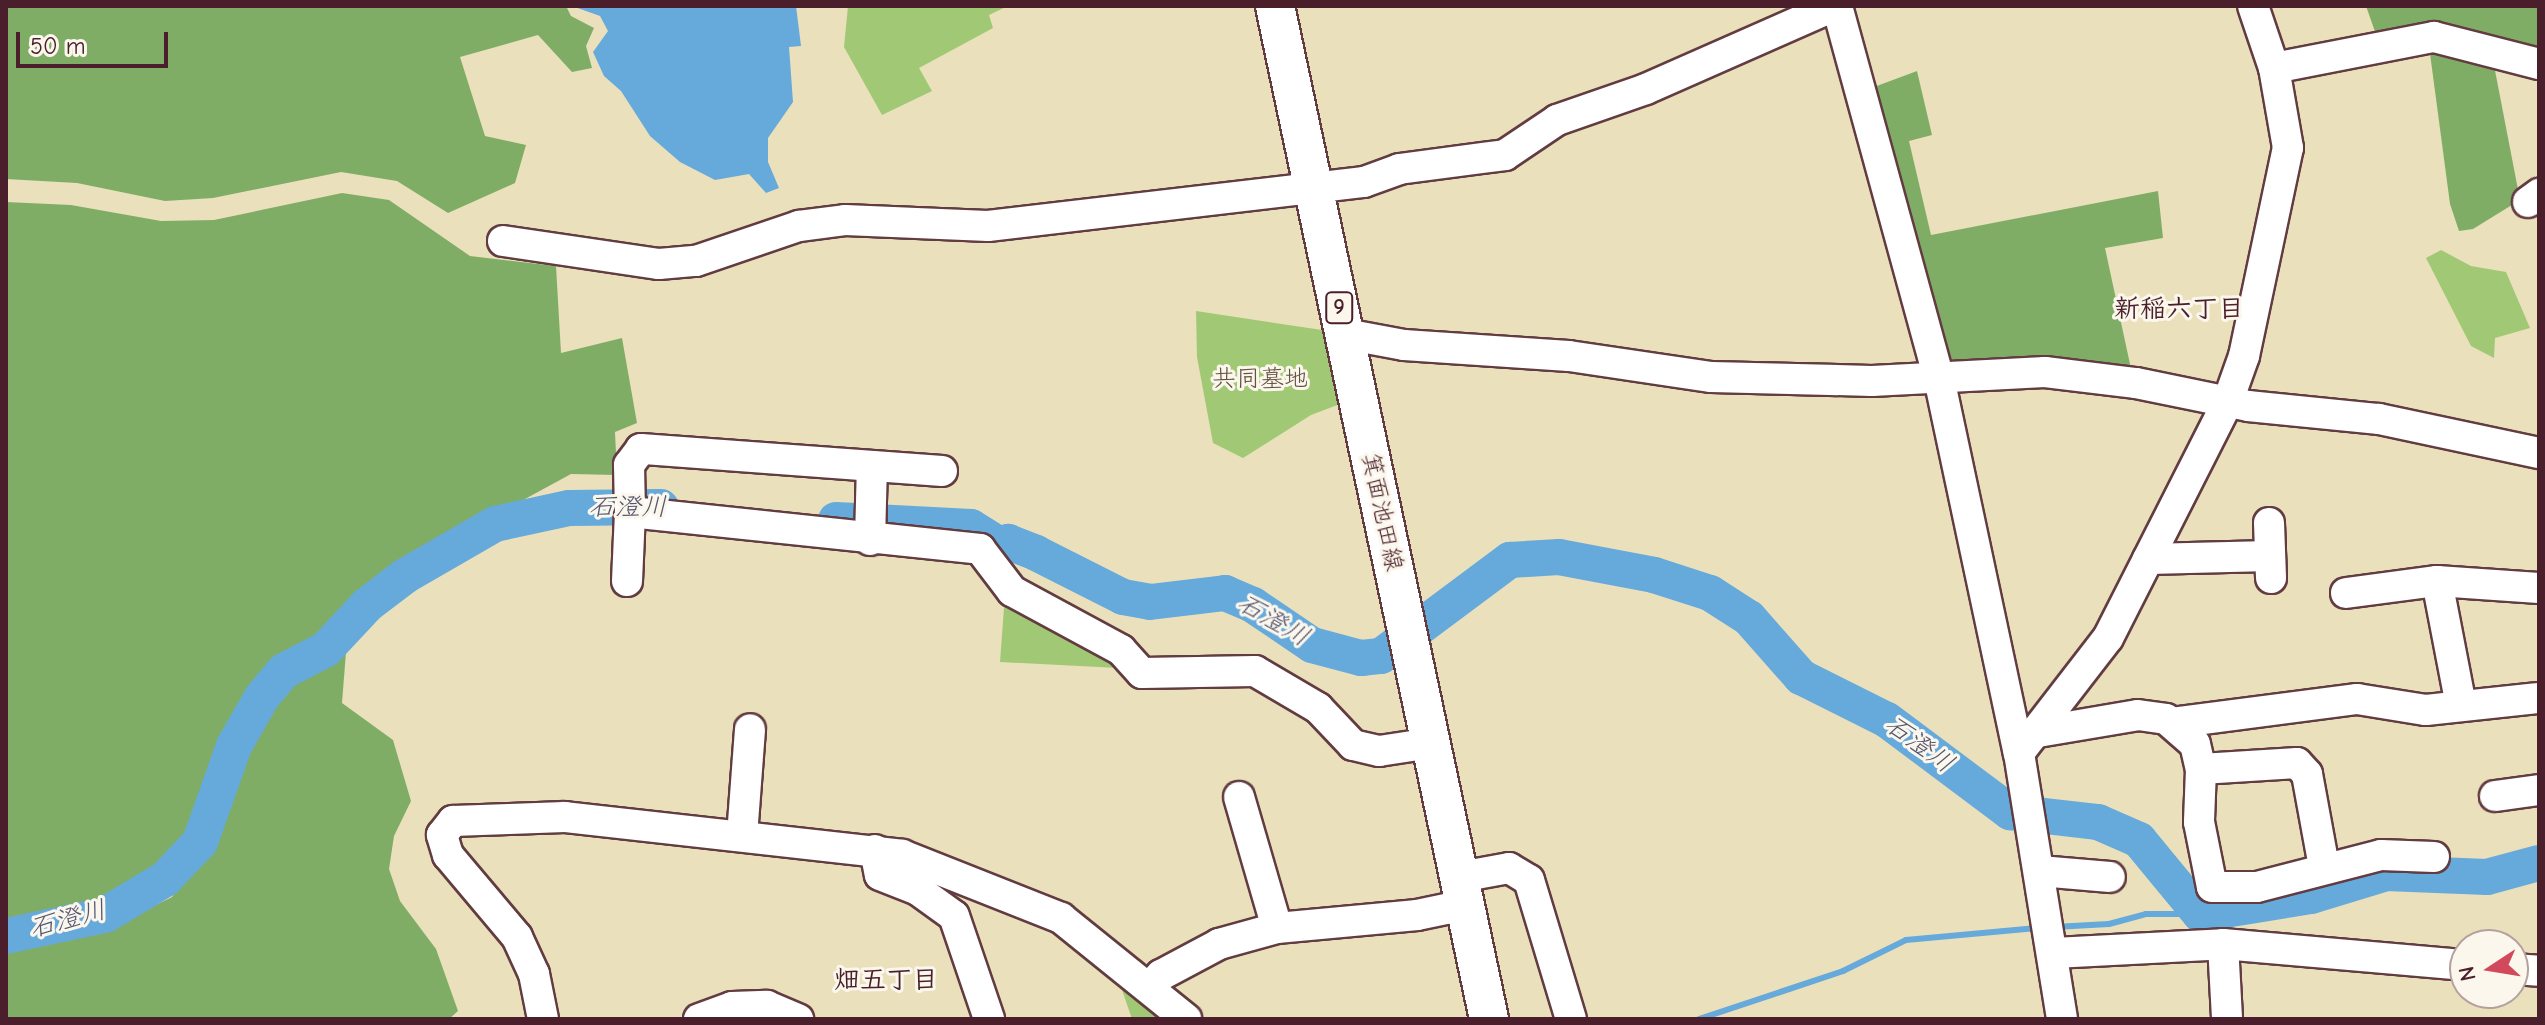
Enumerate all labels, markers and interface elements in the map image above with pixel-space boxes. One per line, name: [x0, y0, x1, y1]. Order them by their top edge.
scale bar: [20, 16, 172, 66]
text: 50 m: [30, 32, 86, 60]
road number: 9: [1325, 290, 1353, 326]
district label: 新稲六丁目: [2114, 294, 2244, 326]
park label: 共同墓地: [1212, 365, 1308, 393]
street label: 箕面池田線: [1355, 450, 1409, 574]
water label: 石澄川: [589, 492, 667, 524]
water label: 石澄川: [1231, 588, 1315, 654]
water label: 石澄川: [1878, 709, 1960, 781]
water label: 石澄川: [26, 895, 110, 945]
north arrow: [2449, 929, 2529, 1009]
text: N: [2453, 964, 2482, 983]
district label: 畑五丁目: [834, 965, 938, 997]

